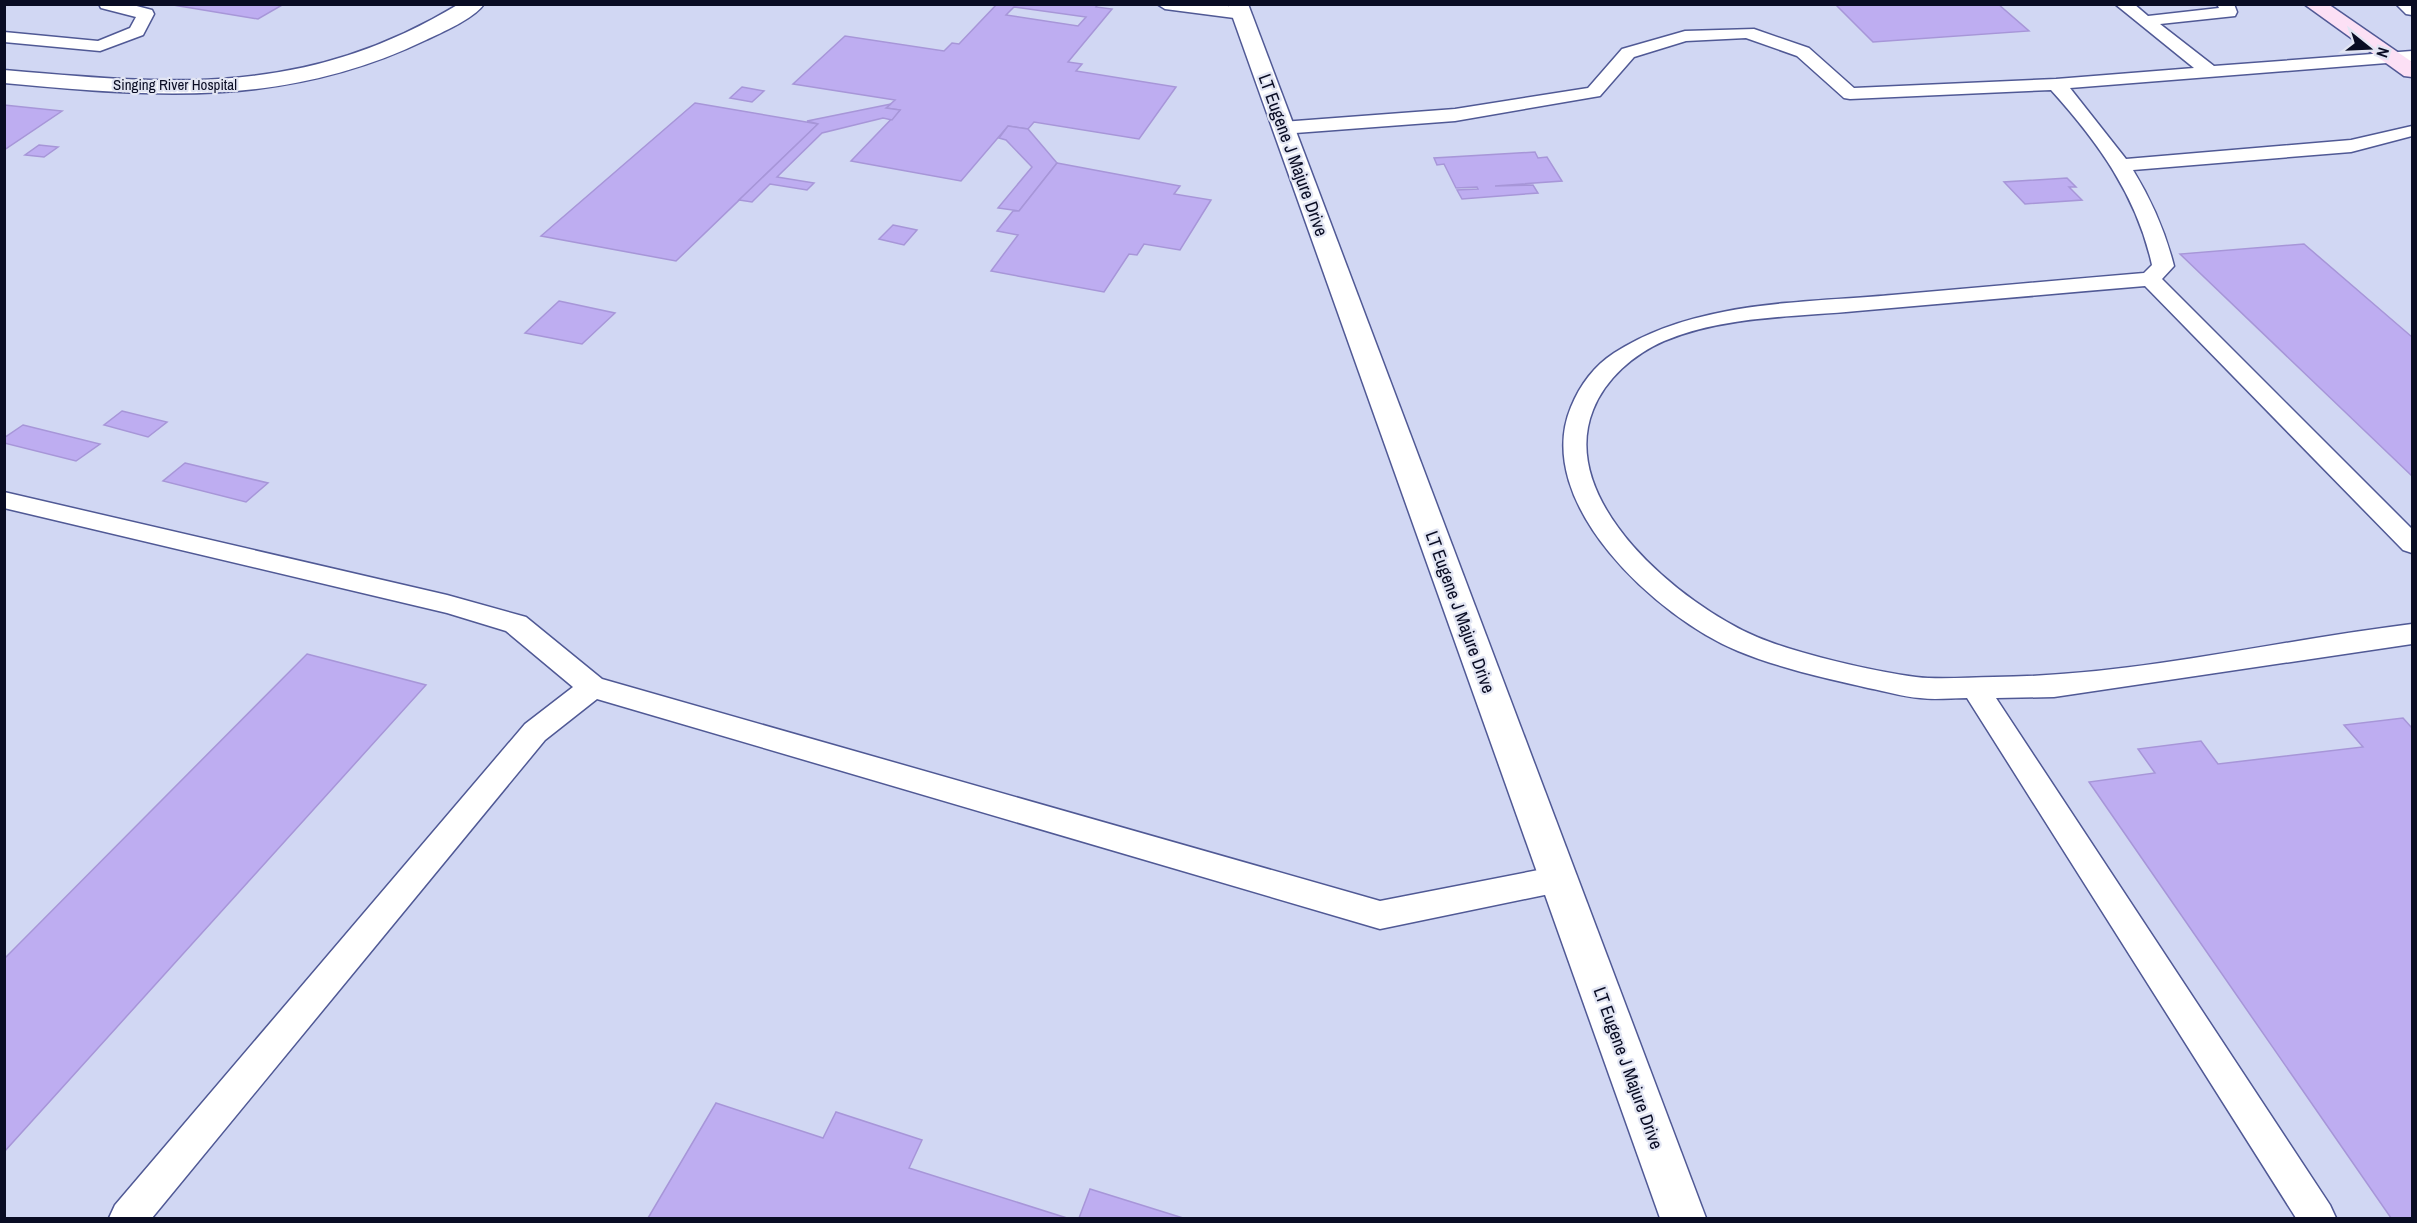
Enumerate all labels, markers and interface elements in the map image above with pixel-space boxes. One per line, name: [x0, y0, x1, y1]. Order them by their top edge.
north arrow: [2339, 18, 2399, 78]
text: N: [2371, 45, 2395, 61]
street label: LT Eugene J Majure Drive: [1252, 70, 1334, 239]
street label: Singing River Hospital: [113, 74, 237, 95]
street label: LT Eugene J Majure Drive: [1419, 527, 1501, 696]
street label: LT Eugene J Majure Drive: [1587, 983, 1669, 1152]

